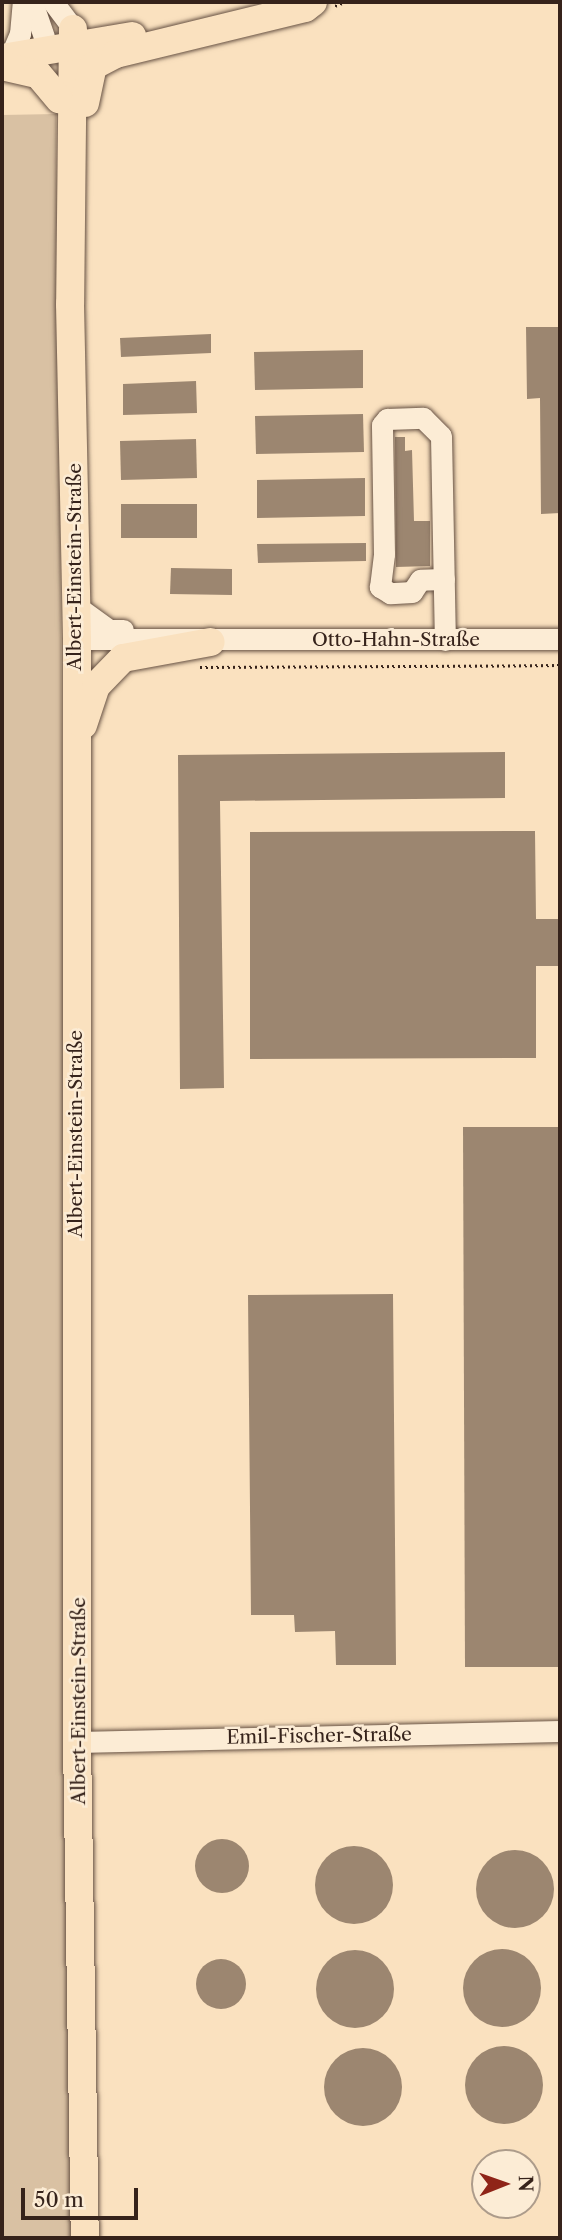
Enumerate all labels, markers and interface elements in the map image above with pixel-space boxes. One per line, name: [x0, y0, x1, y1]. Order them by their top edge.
street label: Albert-Einstein-Straße: [64, 463, 86, 671]
street label: Otto-Hahn-Straße: [312, 629, 480, 651]
street label: Albert-Einstein-Straße: [65, 1030, 87, 1238]
street label: Albert-Einstein-Straße: [68, 1597, 90, 1805]
street label: Emil-Fischer-Straße: [226, 1723, 412, 1749]
north arrow: [471, 2149, 541, 2219]
scale bar: [24, 2174, 142, 2218]
text: N: [514, 2175, 537, 2192]
text: 50 m: [34, 2187, 84, 2212]

